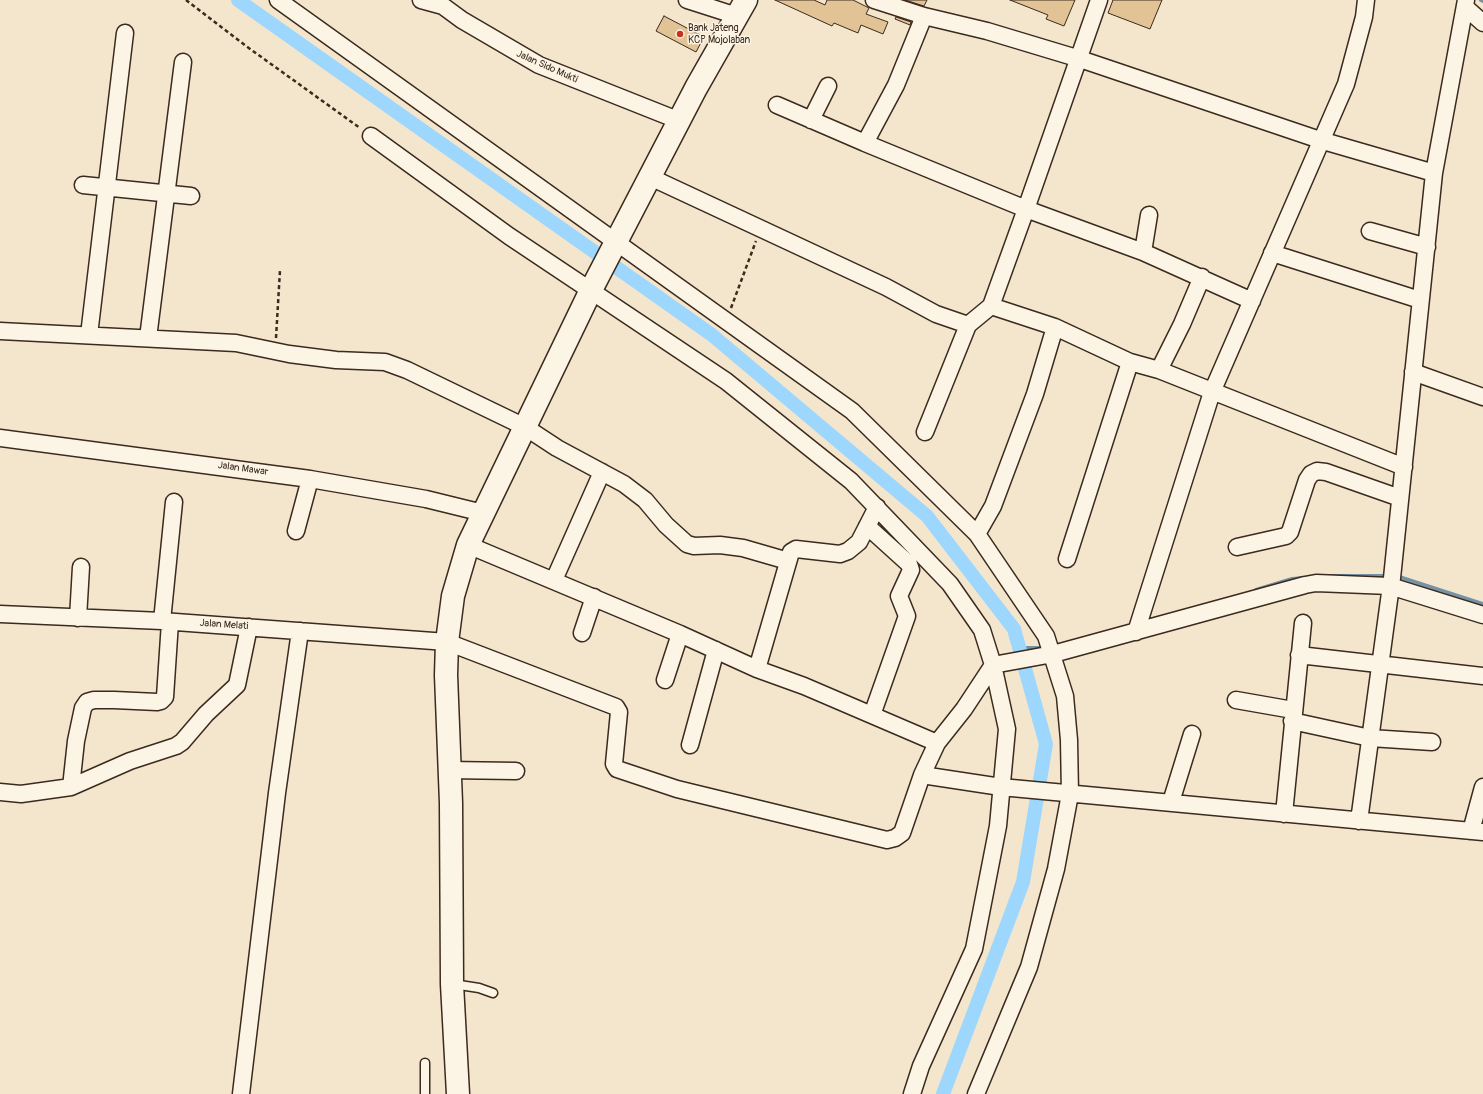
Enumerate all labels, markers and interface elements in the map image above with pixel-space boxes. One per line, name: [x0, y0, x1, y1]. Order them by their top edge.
place label: Bank Jateng KCP Mojolaban: [688, 22, 750, 46]
marker: Bank Jateng KCP Mojolaban: [675, 29, 685, 39]
street label: Jalan Sido Mukti: [514, 48, 580, 86]
street label: Jalan Mawar: [217, 460, 269, 478]
street label: Jalan Melati: [199, 617, 249, 633]

